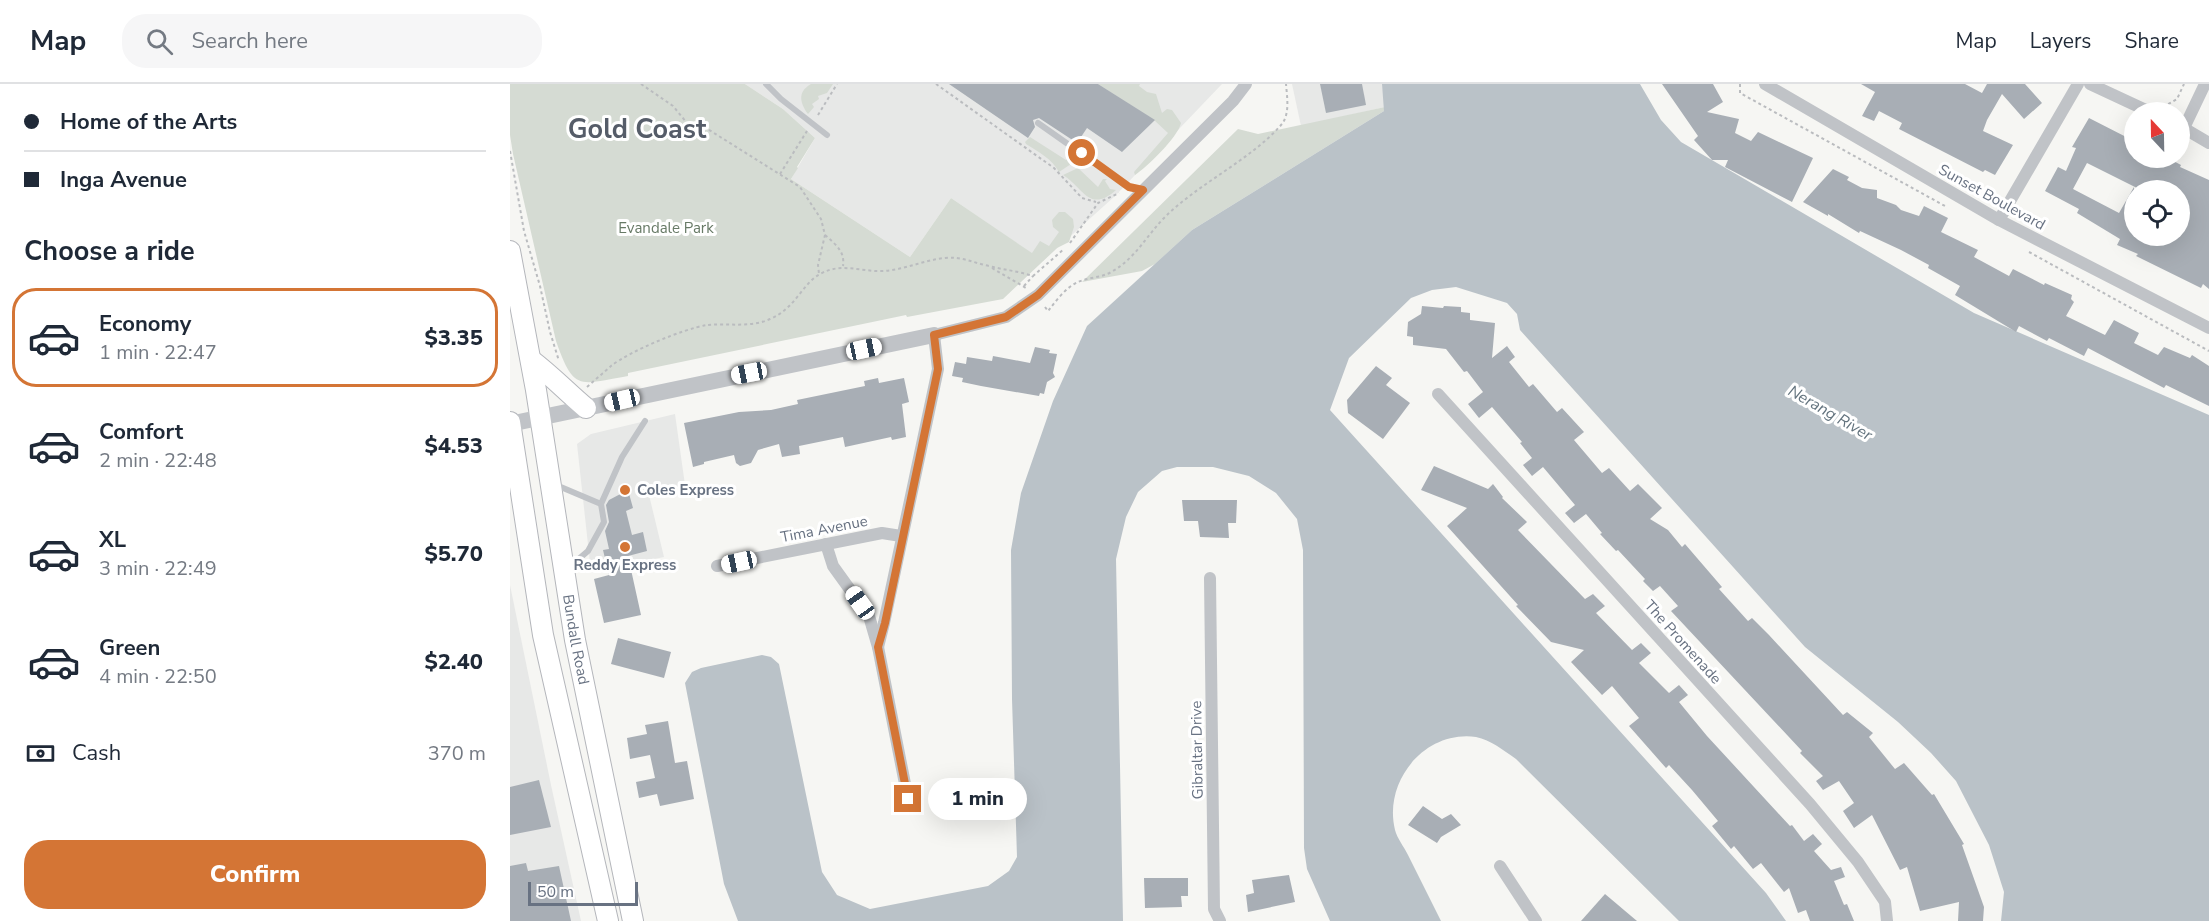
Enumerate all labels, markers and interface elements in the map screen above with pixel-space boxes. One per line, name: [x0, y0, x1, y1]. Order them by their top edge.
search box: [122, 14, 542, 68]
text: Map: [30, 22, 86, 60]
icon: search: [143, 25, 176, 58]
text: Search here: [191, 26, 308, 56]
text: Map: [1955, 27, 1997, 55]
text: Layers: [2030, 27, 2091, 55]
text: Share: [2124, 27, 2179, 55]
north arrow: [2124, 102, 2190, 168]
map controls: [2124, 102, 2190, 246]
text: Home of the Arts: [60, 107, 237, 137]
district label: Gold Coast: [568, 111, 707, 148]
route start: [1068, 139, 1095, 166]
street label: Sunset Boulevard: [1935, 159, 2049, 235]
text: Inga Avenue: [60, 165, 187, 195]
button: locate: [2124, 180, 2190, 246]
park label: Evandale Park: [618, 218, 714, 238]
text: Choose a ride: [24, 233, 195, 270]
text: Economy: [99, 309, 191, 339]
icon: car: [27, 311, 81, 365]
text: $3.35: [424, 323, 483, 353]
car: [845, 336, 883, 362]
text: 1 min · 22:47: [99, 339, 217, 366]
car: [730, 361, 768, 385]
water label: Nerang River: [1784, 380, 1877, 447]
car: [602, 387, 642, 413]
text: Comfort: [99, 417, 183, 447]
icon: car: [27, 419, 81, 473]
text: $4.53: [424, 431, 483, 461]
text: 2 min · 22:48: [99, 447, 217, 474]
place label: Coles Express: [637, 480, 734, 500]
marker: Coles Express: [618, 483, 632, 497]
street label: Tima Avenue: [779, 511, 869, 547]
text: XL: [99, 525, 126, 555]
icon: car: [27, 527, 81, 581]
text: $5.70: [424, 539, 483, 569]
marker: Reddy Express: [618, 540, 632, 554]
car: [720, 549, 758, 575]
text: 3 min · 22:49: [99, 555, 217, 582]
place label: Reddy Express: [574, 555, 676, 575]
car: [842, 583, 878, 623]
street label: Bundall Road: [558, 593, 594, 686]
street label: The Promenade: [1640, 596, 1726, 688]
text: Green: [99, 633, 160, 663]
icon: car: [27, 635, 81, 689]
text: $2.40: [424, 647, 483, 677]
text: 4 min · 22:50: [99, 663, 217, 690]
street label: Gibraltar Drive: [1186, 700, 1208, 800]
icon: cash: [24, 737, 57, 770]
text: Cash: [72, 738, 121, 768]
text: 370 m: [428, 740, 486, 767]
callout: 1 min: [929, 778, 1028, 820]
route end: [894, 785, 921, 812]
text: 1 min: [951, 785, 1004, 812]
button: Confirm: [24, 840, 486, 909]
scale bar: [528, 879, 638, 906]
text: 50 m: [537, 881, 574, 903]

